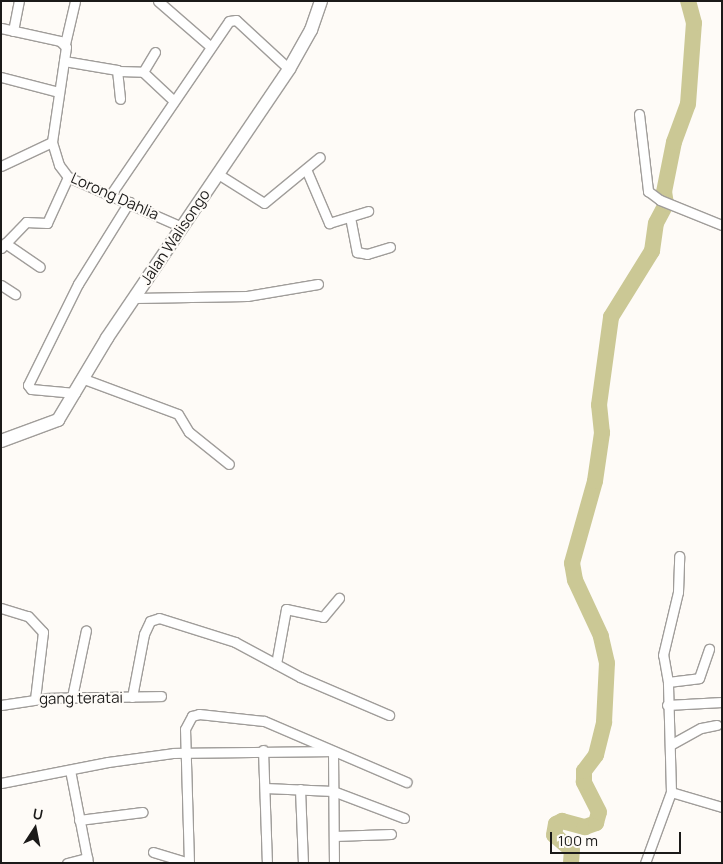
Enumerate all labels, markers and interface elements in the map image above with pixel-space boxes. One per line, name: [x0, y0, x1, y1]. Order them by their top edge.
street label: Lorong Dahlia: [68, 169, 162, 223]
street label: Jalan Walisongo: [136, 186, 214, 288]
street label: gang teratai: [39, 688, 123, 708]
text: U: [31, 803, 45, 824]
north arrow: [10, 804, 60, 854]
scale bar: [553, 822, 684, 854]
text: 100 m: [558, 830, 598, 851]

